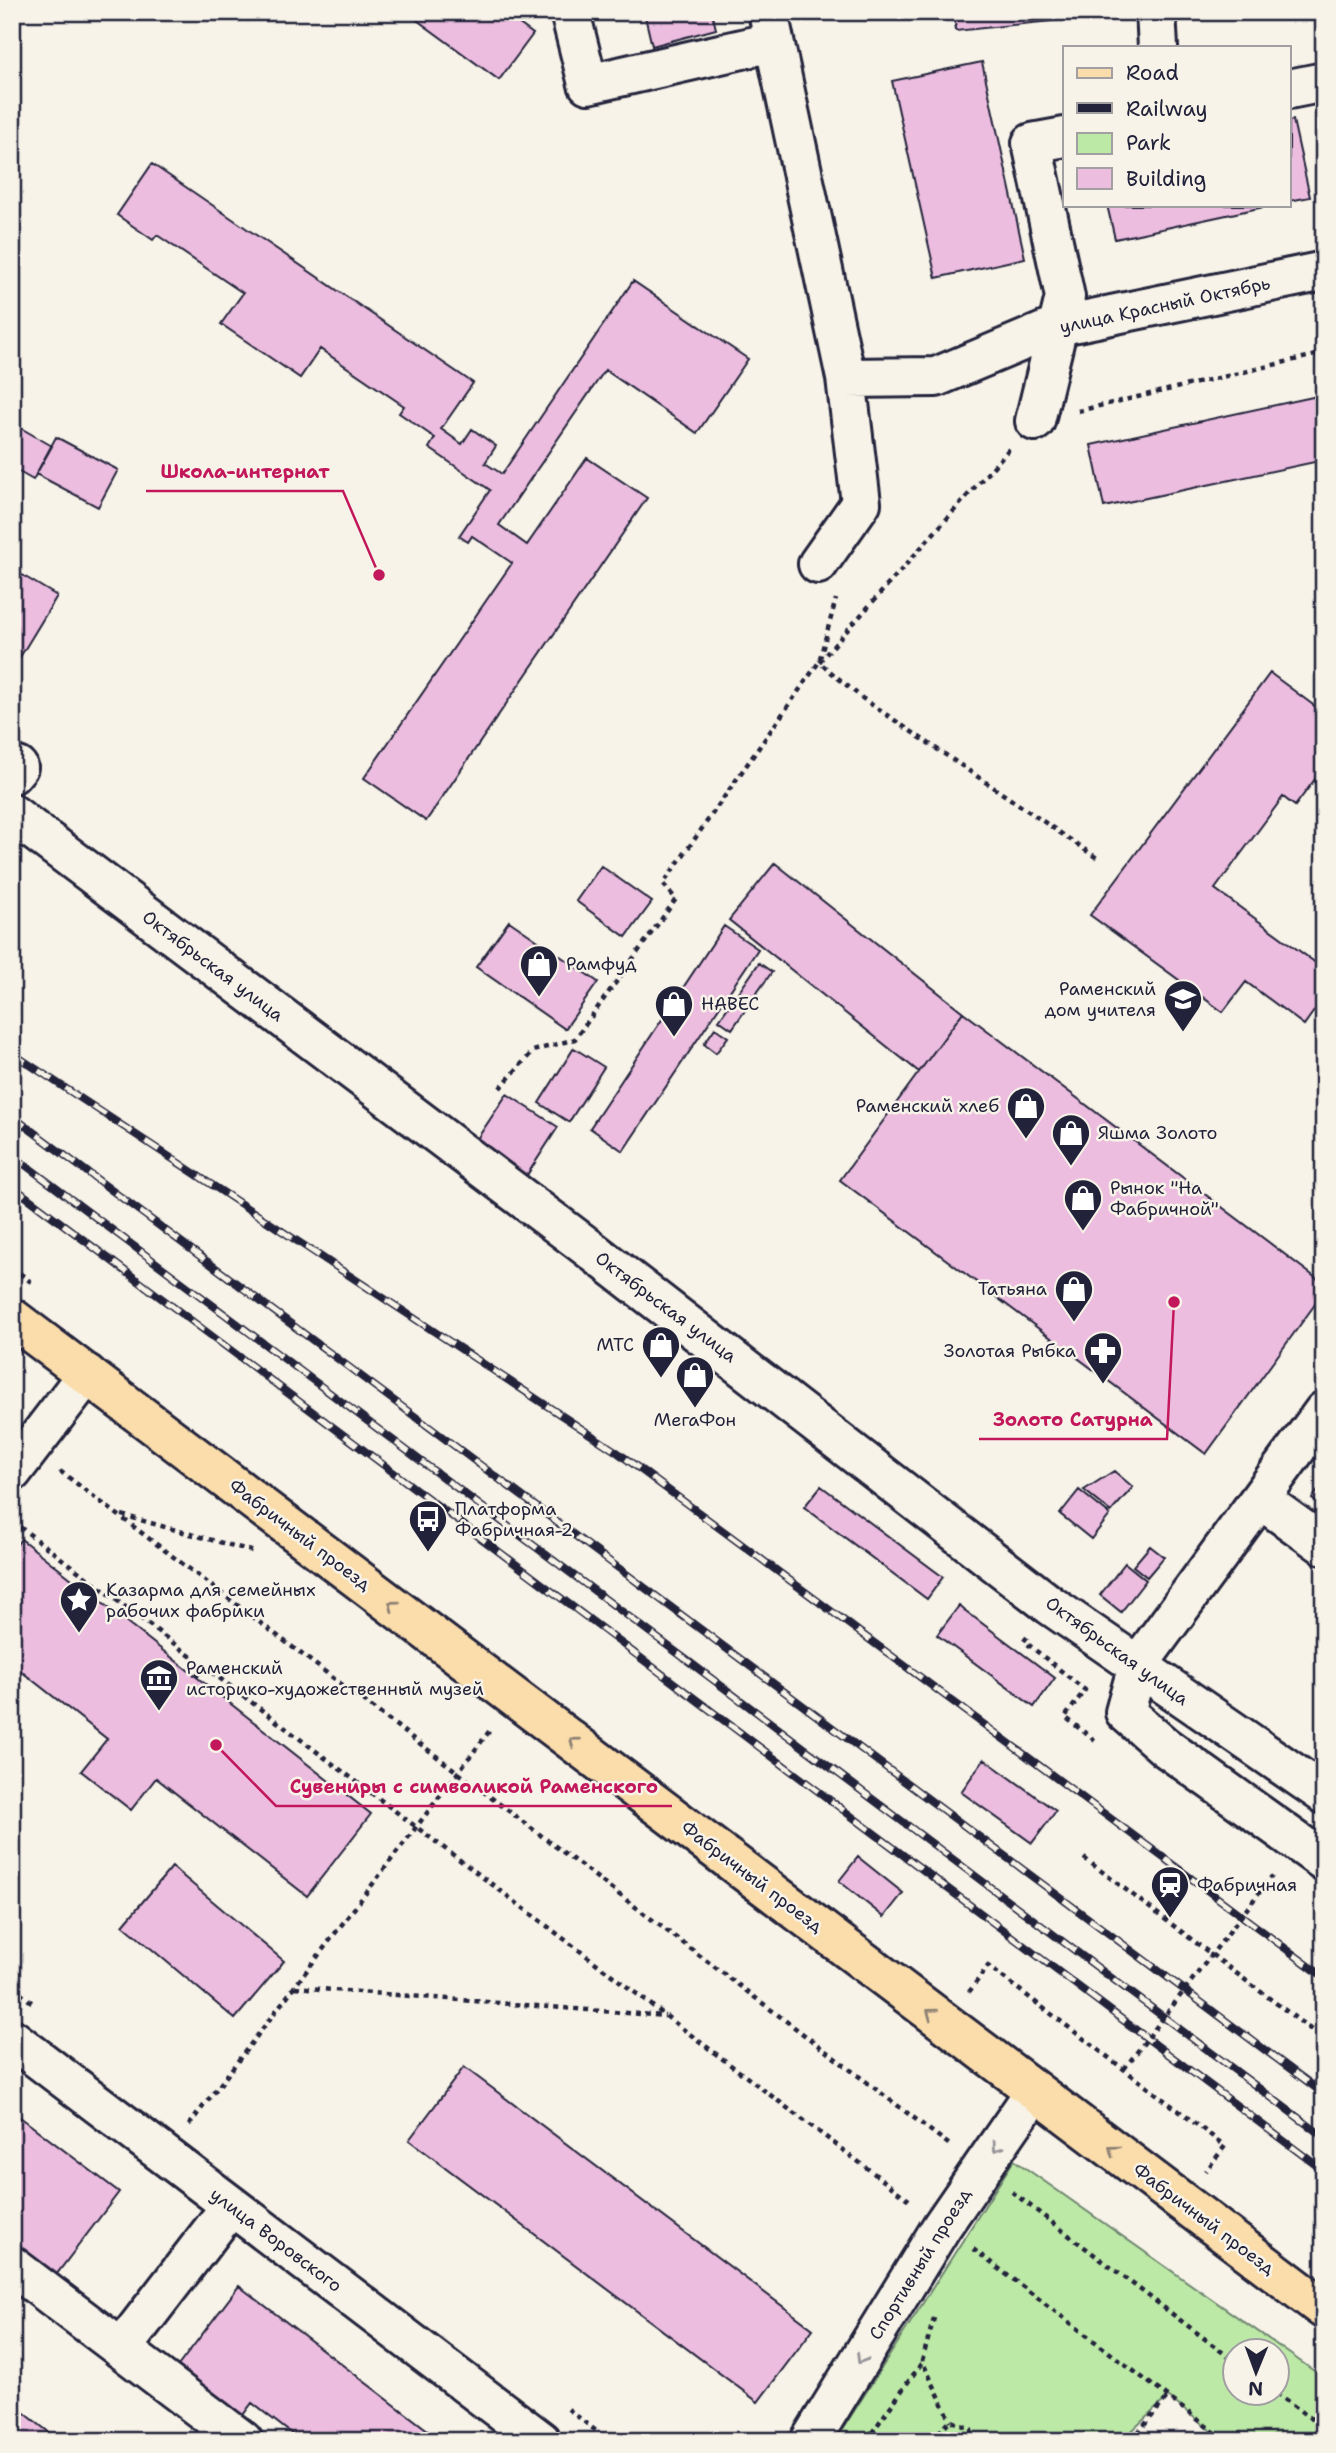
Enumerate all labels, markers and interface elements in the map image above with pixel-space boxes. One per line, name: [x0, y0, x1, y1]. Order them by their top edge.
legend: [1063, 46, 1290, 206]
text: Road: [1126, 59, 1179, 87]
text: Railway: [1126, 95, 1208, 123]
text: Park: [1126, 129, 1171, 157]
text: Building: [1126, 165, 1206, 193]
street label: улица Красный Октябрь: [1057, 271, 1273, 339]
callout: Школа-интернат: [146, 451, 343, 491]
text: Школа-интернат: [160, 459, 330, 484]
street label: Октябрьская улица: [137, 905, 289, 1027]
shop icon: Рамфуд: [518, 943, 560, 998]
place label: Рамфуд: [566, 952, 637, 976]
place label: Раменский дом учителя: [1045, 977, 1156, 1022]
school or university icon: Раменский дом учителя: [1162, 978, 1204, 1033]
shop icon: НАВЕС: [653, 983, 695, 1038]
place label: НАВЕС: [701, 992, 759, 1016]
shop icon: Раменский хлеб: [1005, 1085, 1047, 1140]
place label: Раменский хлеб: [856, 1094, 999, 1118]
shop icon: Яшма Золото: [1050, 1112, 1092, 1167]
place label: Яшма Золото: [1098, 1121, 1217, 1145]
place label: Рынок "На Фабричной": [1110, 1176, 1219, 1221]
shop icon: Рынок "На Фабричной": [1062, 1177, 1104, 1232]
street label: Октябрьская улица: [590, 1246, 742, 1368]
shop icon: Татьяна: [1053, 1268, 1095, 1323]
place label: Татьяна: [978, 1277, 1047, 1301]
shop icon: МТС: [640, 1324, 682, 1379]
pharmacy icon: Золотая Рыбка: [1082, 1330, 1124, 1385]
place label: МТС: [596, 1333, 634, 1357]
place label: Золотая Рыбка: [944, 1339, 1076, 1363]
shop icon: МегаФон: [674, 1354, 716, 1409]
callout: Золото Сатурна: [979, 1399, 1167, 1439]
text: Золото Сатурна: [993, 1407, 1153, 1432]
place label: МегаФон: [654, 1408, 736, 1432]
street label: Фабричный проезд: [224, 1474, 376, 1597]
place label: Платформа Фабричная-2: [455, 1497, 573, 1542]
bus stop icon: Платформа Фабричная-2: [407, 1498, 449, 1553]
place label: Казарма для семейных рабочих фабрики: [106, 1578, 316, 1623]
place icon: Казарма для семейных рабочих фабрики: [58, 1579, 100, 1634]
street label: Октябрьская улица: [1041, 1591, 1193, 1711]
one-way arrow: [388, 1601, 401, 1614]
place label: Раменский историко-художественный музей: [186, 1656, 484, 1701]
museum icon: Раменский историко-художественный музей: [138, 1657, 180, 1712]
one-way arrow: [570, 1738, 582, 1751]
callout: Сувениры с символикой Раменского: [276, 1766, 672, 1806]
text: Сувениры с символикой Раменского: [290, 1774, 658, 1799]
street label: Фабричный проезд: [676, 1816, 828, 1939]
station icon: Фабричная: [1149, 1864, 1191, 1919]
place label: Фабричная: [1197, 1873, 1297, 1897]
one-way arrow: [927, 2008, 939, 2021]
one-way arrow: [992, 2139, 1005, 2152]
one-way arrow: [1108, 2145, 1121, 2158]
street label: Фабричный проезд: [1128, 2158, 1280, 2281]
street label: улица Воровского: [205, 2182, 347, 2298]
street label: Спортивный проезд: [863, 2183, 977, 2344]
north arrow: [1220, 2338, 1290, 2408]
one-way arrow: [856, 2352, 869, 2365]
text: N: [1248, 2376, 1263, 2401]

